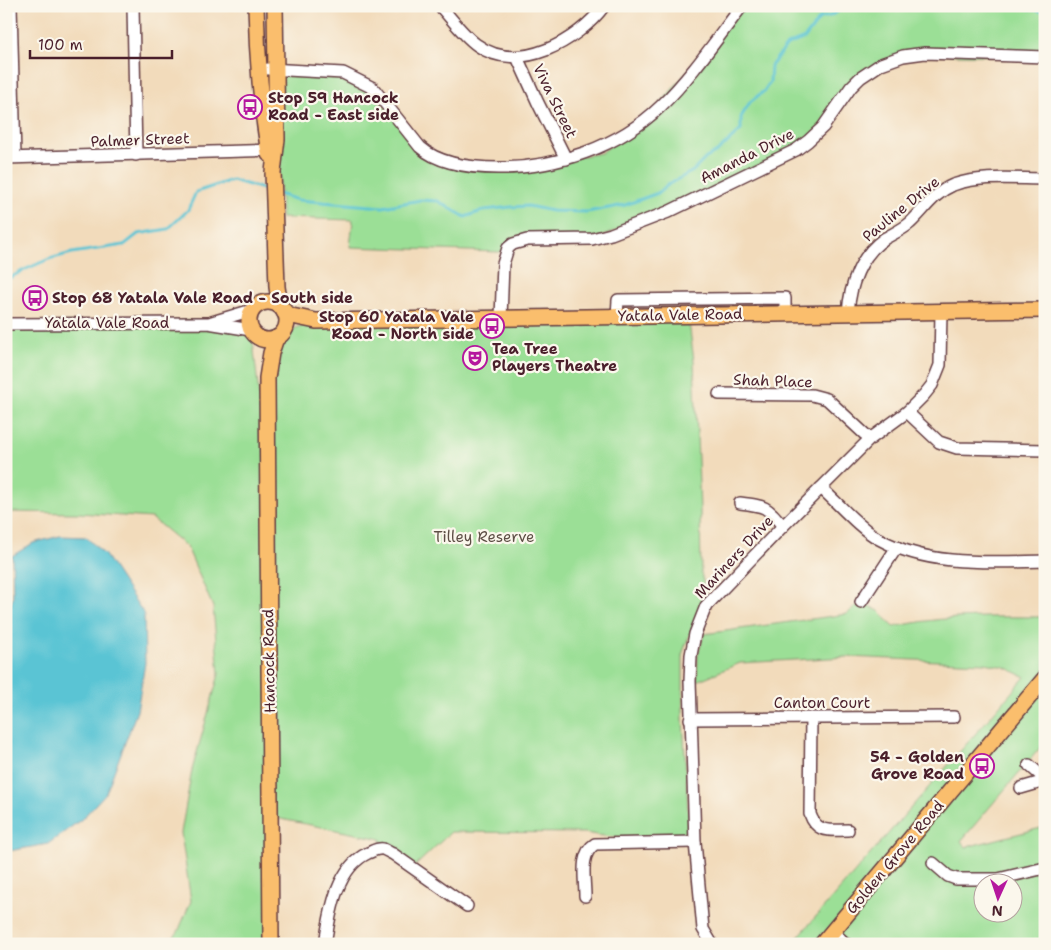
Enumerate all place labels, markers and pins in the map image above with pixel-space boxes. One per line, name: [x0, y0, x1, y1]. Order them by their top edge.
place label: Stop 59 Hancock Road - East side: [268, 88, 399, 125]
bus stop icon: Stop 59 Hancock Road - East side: [237, 94, 263, 120]
bus stop icon: Stop 68 Yatala Vale Road - South side: [22, 285, 48, 311]
place label: Stop 68 Yatala Vale Road - South side: [52, 288, 353, 308]
place label: Stop 60 Yatala Vale Road - North side: [319, 307, 474, 344]
bus stop icon: Stop 60 Yatala Vale Road - North side: [479, 313, 505, 339]
place label: Tea Tree Players Theatre: [492, 339, 617, 376]
theatre icon: Tea Tree Players Theatre: [462, 345, 488, 371]
place label: 54 - Golden Grove Road: [870, 747, 964, 784]
bus stop icon: 54 - Golden Grove Road: [969, 753, 995, 779]

